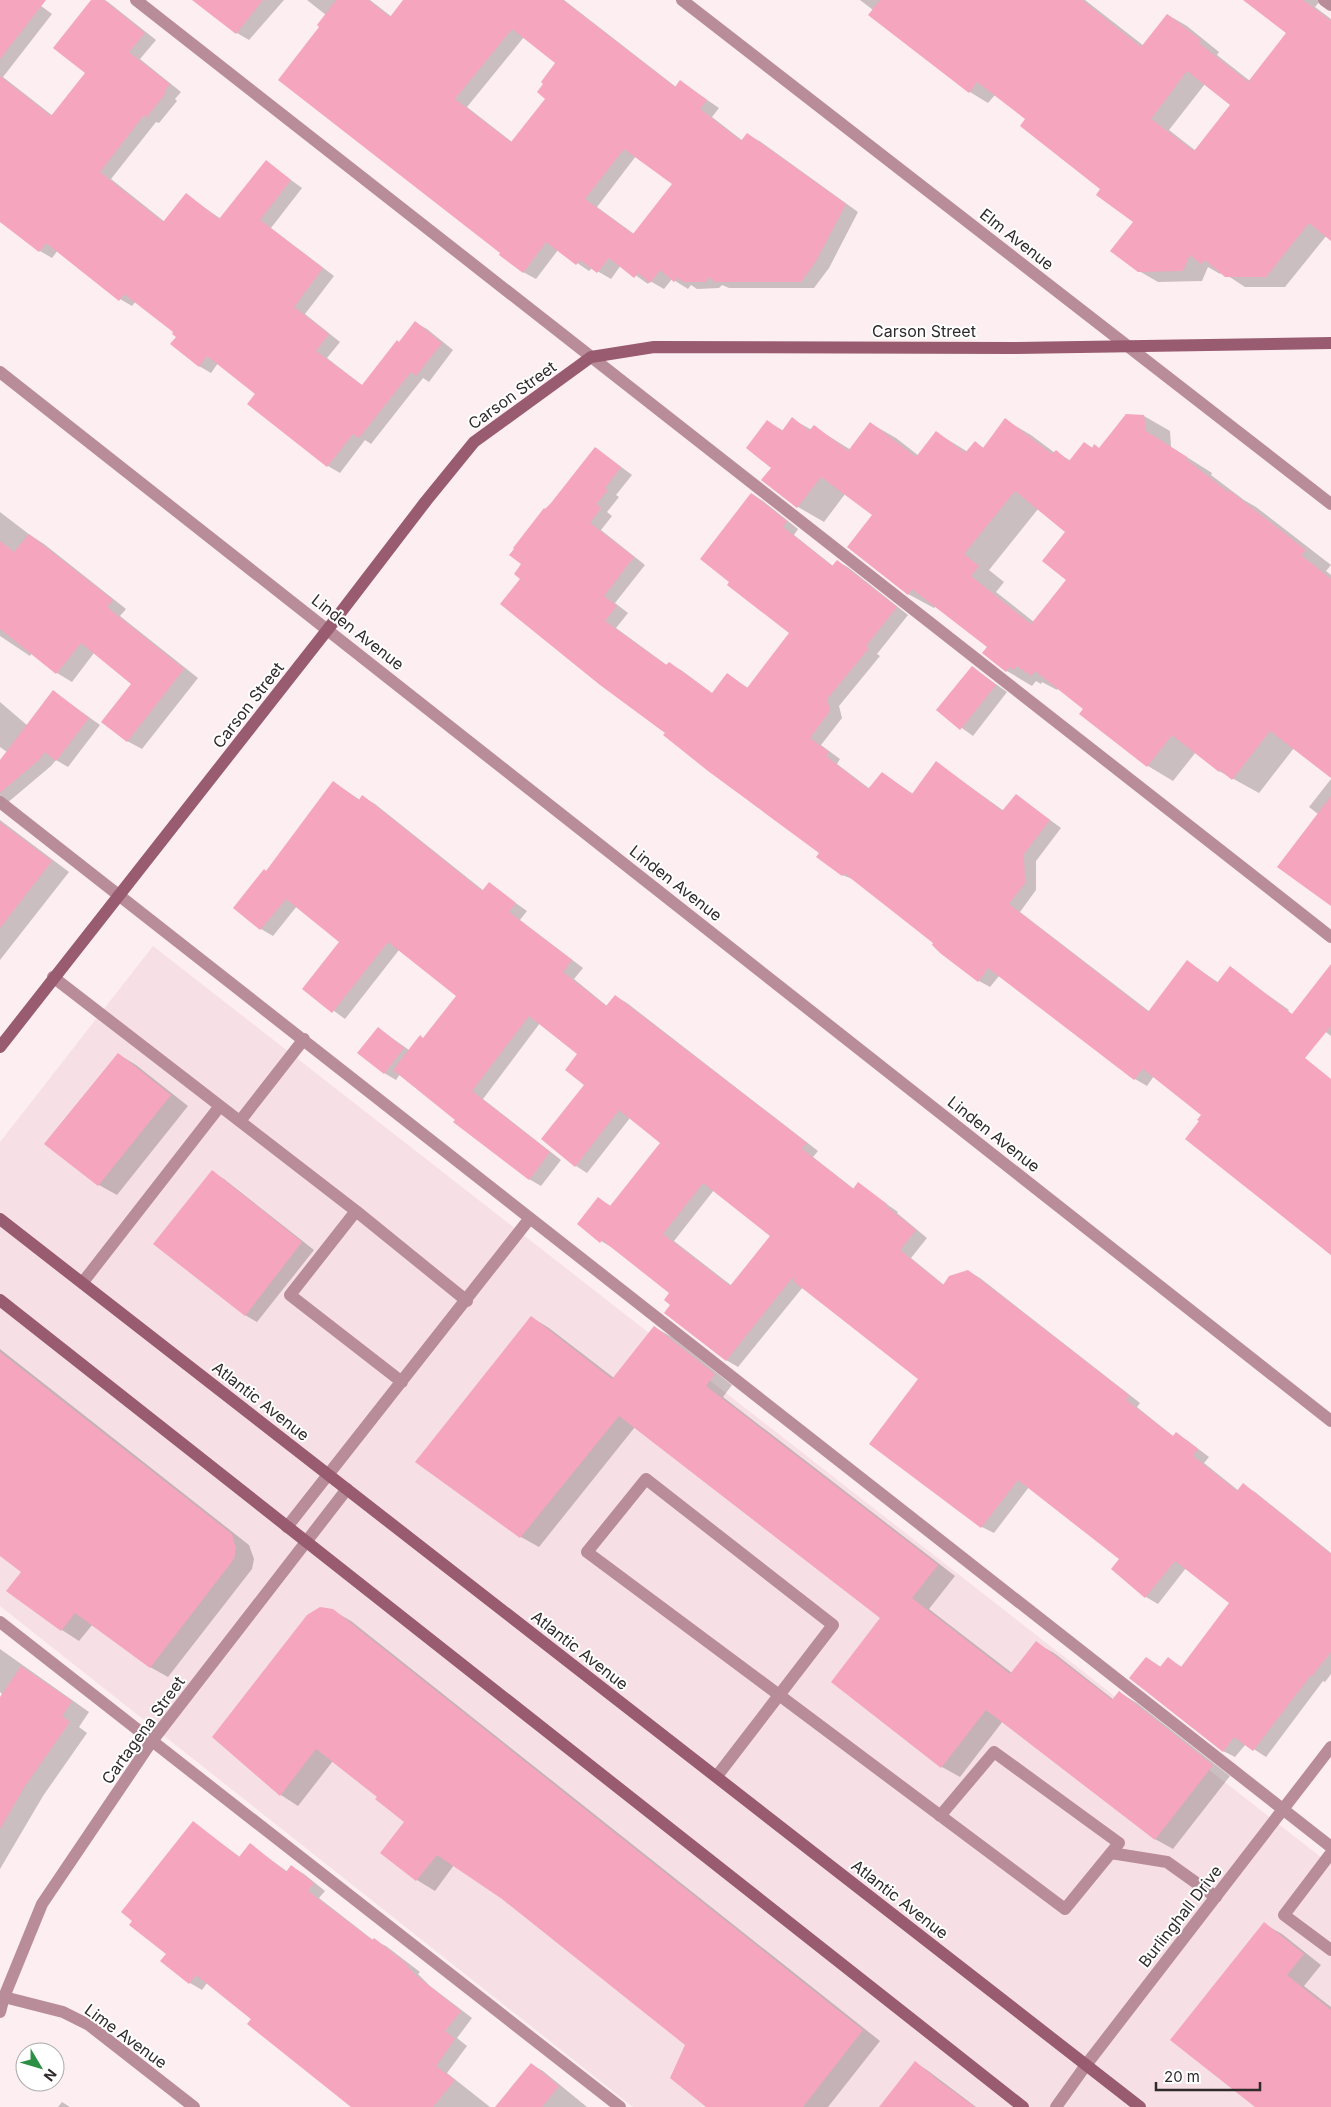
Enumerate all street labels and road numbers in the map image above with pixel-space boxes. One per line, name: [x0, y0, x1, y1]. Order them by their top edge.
street label: Elm Avenue: [976, 204, 1058, 274]
street label: Carson Street: [872, 321, 976, 341]
street label: Carson Street: [464, 356, 560, 434]
street label: Linden Avenue: [308, 590, 408, 674]
street label: Carson Street: [208, 658, 288, 752]
street label: Linden Avenue: [626, 841, 726, 925]
street label: Linden Avenue: [944, 1092, 1044, 1176]
street label: Atlantic Avenue: [209, 1357, 313, 1445]
street label: Atlantic Avenue: [528, 1606, 632, 1694]
street label: Cartagena Street: [97, 1672, 189, 1788]
street label: Atlantic Avenue: [848, 1855, 952, 1943]
street label: Burlinghall Drive: [1134, 1861, 1226, 1971]
street label: Lime Avenue: [81, 1999, 171, 2073]

